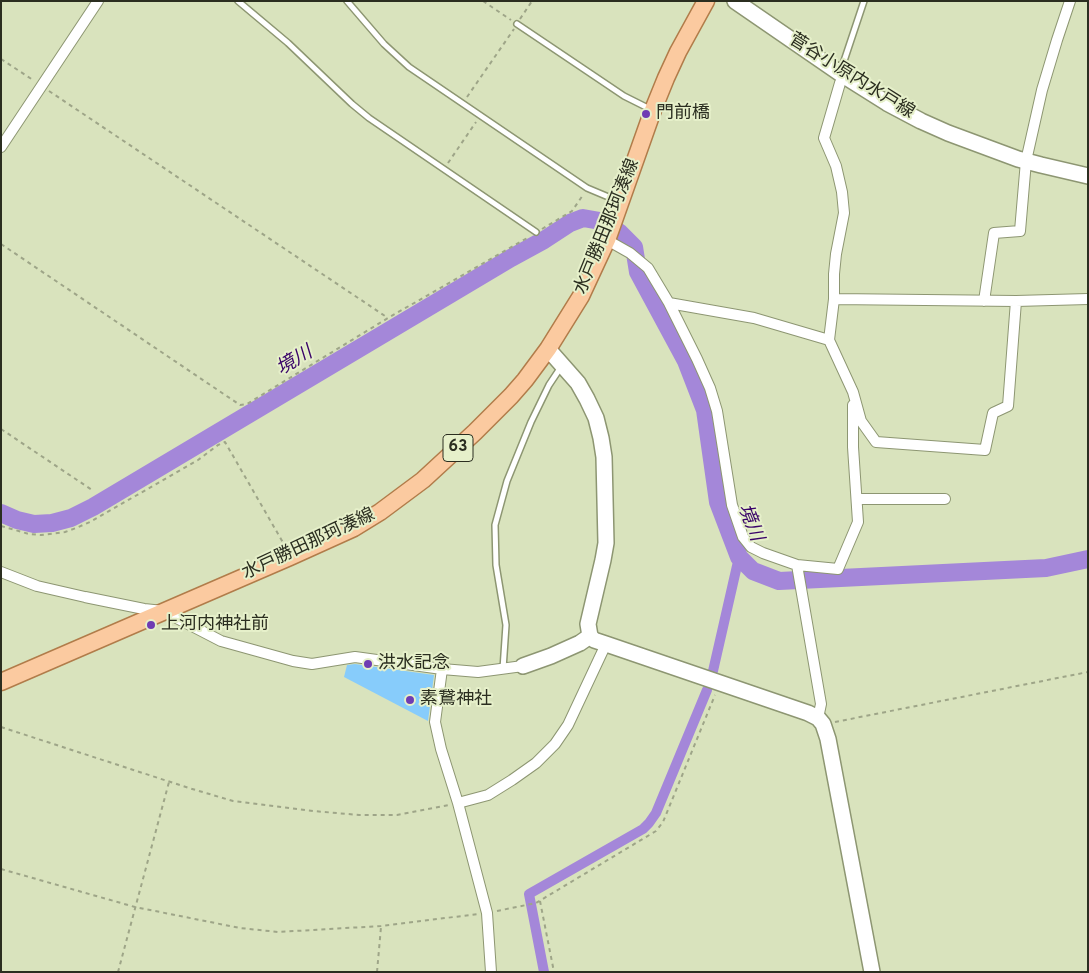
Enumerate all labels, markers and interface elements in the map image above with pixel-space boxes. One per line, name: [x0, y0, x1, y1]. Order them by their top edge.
street label: 菅谷小原内水戸線: [784, 30, 918, 124]
place label: 門前橋: [656, 103, 710, 125]
marker: 門前橋: [640, 108, 652, 120]
street label: 水戸勝田那珂湊線: [571, 156, 645, 298]
water label: 境川: [273, 342, 317, 382]
road number: 63: [443, 434, 473, 462]
water label: 境川: [731, 501, 767, 545]
street label: 水戸勝田那珂湊線: [239, 505, 379, 585]
place label: 上河内神社前: [161, 614, 269, 636]
marker: 上河内神社前: [145, 619, 157, 631]
place label: 洪水記念: [378, 653, 450, 675]
marker: 洪水記念: [362, 658, 374, 670]
place label: 素鵞神社: [420, 689, 492, 711]
marker: 素鵞神社: [404, 694, 416, 706]

